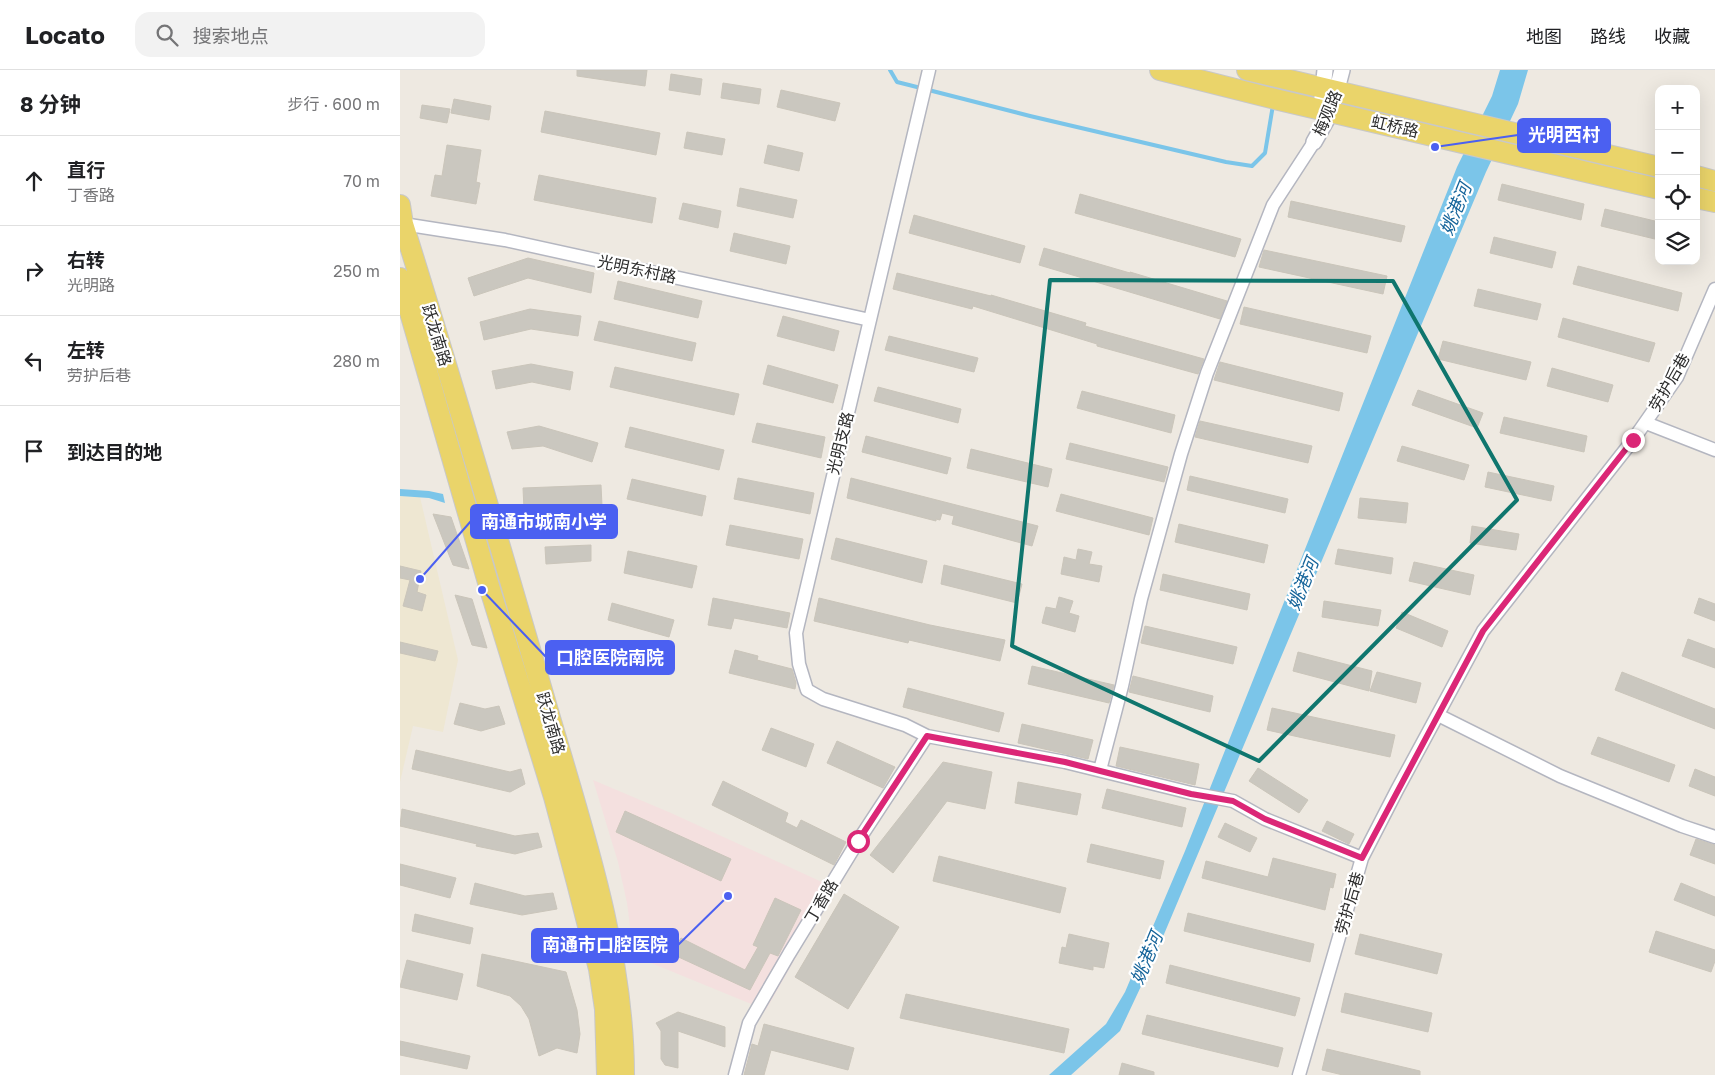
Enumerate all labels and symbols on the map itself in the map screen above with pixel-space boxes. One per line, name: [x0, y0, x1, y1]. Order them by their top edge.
street label: 梅观路: [1308, 87, 1346, 139]
street label: 虹桥路: [1369, 111, 1421, 141]
callout: 光明西村: [1518, 119, 1610, 152]
text: 光明西村: [1528, 123, 1600, 145]
water label: 姚港河: [1435, 177, 1477, 238]
street label: 光明东村路: [596, 251, 678, 287]
street label: 跃龙南路: [418, 301, 456, 369]
street label: 劳护后巷: [1644, 349, 1694, 415]
street label: 光明支路: [823, 410, 857, 476]
route end: [1622, 429, 1645, 452]
callout: 南通市城南小学: [471, 505, 617, 538]
text: 南通市城南小学: [481, 510, 607, 532]
water label: 姚港河: [1282, 552, 1324, 613]
callout: 口腔医院南院: [546, 641, 674, 674]
text: 口腔医院南院: [556, 646, 664, 668]
street label: 跃龙南路: [533, 689, 569, 757]
route start: [847, 830, 870, 853]
street label: 劳护后巷: [1331, 869, 1367, 937]
street label: 丁香路: [800, 875, 842, 927]
water label: 姚港河: [1125, 926, 1168, 987]
callout: 南通市口腔医院: [532, 929, 678, 962]
text: 南通市口腔医院: [542, 933, 668, 955]

